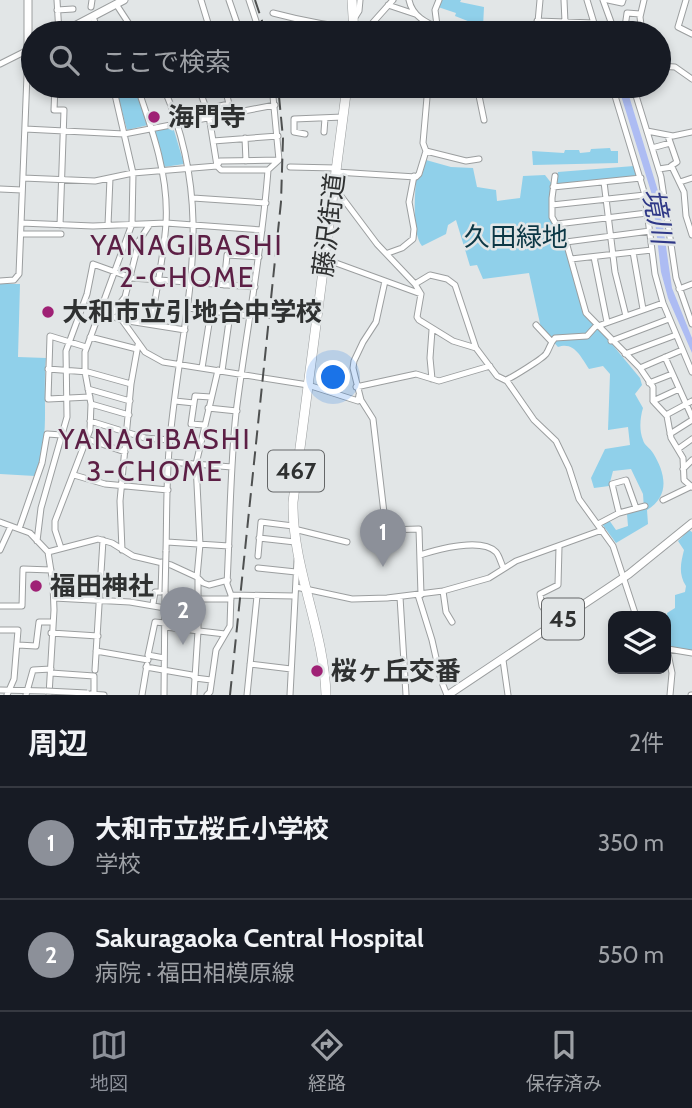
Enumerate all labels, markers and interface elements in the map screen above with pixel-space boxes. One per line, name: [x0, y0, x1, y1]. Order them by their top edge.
search box: [21, 21, 671, 98]
icon: search: [45, 41, 83, 79]
text: ここで検索: [101, 46, 231, 78]
place label: 海門寺: [168, 101, 246, 133]
marker: 海門寺: [146, 109, 162, 125]
street label: 藤沢街道: [307, 171, 351, 279]
water label: 境川: [636, 185, 681, 250]
park label: 久田緑地: [464, 221, 568, 253]
district label: YANAGIBASHI 2-CHOME: [89, 228, 284, 294]
place label: 大和市立引地台中学校: [62, 296, 322, 328]
marker: 大和市立引地台中学校: [40, 304, 56, 320]
your location: [316, 360, 350, 394]
district label: YANAGIBASHI 3-CHOME: [57, 422, 252, 488]
road number: 467: [268, 450, 324, 492]
pin: 1: [360, 509, 406, 567]
place label: 福田神社: [50, 570, 154, 602]
marker: 福田神社: [28, 578, 44, 594]
pin: 2: [160, 587, 206, 645]
road number: 45: [542, 598, 584, 640]
map controls: [608, 611, 671, 674]
button: layers: [608, 611, 671, 674]
place label: 桜ヶ丘交番: [331, 655, 461, 687]
marker: 桜ヶ丘交番: [309, 663, 325, 679]
text: 周辺: [28, 725, 88, 762]
text: 2件: [629, 729, 664, 757]
text: 大和市立桜丘小学校: [95, 813, 329, 845]
text: 1: [47, 829, 55, 857]
text: 350 m: [598, 829, 664, 857]
text: 学校: [95, 850, 141, 878]
text: Sakuragaoka Central Hospital: [95, 922, 424, 954]
text: 2: [45, 941, 57, 969]
text: 550 m: [598, 941, 664, 969]
text: 病院 · 福田相模原線: [95, 959, 295, 987]
tab: 地図: [90, 1026, 128, 1095]
tab: 経路: [308, 1026, 346, 1095]
tab: 保存済み: [526, 1026, 602, 1095]

